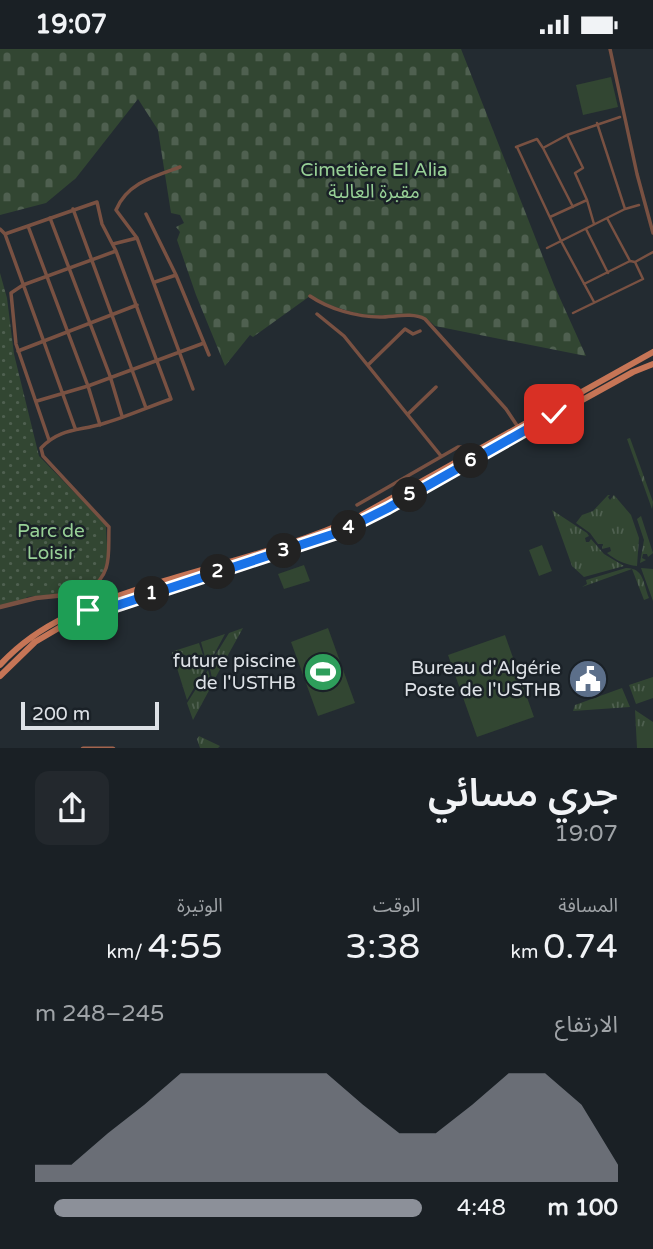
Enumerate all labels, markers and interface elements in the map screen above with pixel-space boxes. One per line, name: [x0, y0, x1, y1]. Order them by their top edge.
text: 19:07: [35, 9, 107, 40]
park label: Cimetière El Alia مقبرة العالية: [300, 159, 448, 203]
pin: [524, 384, 584, 444]
icon: check: [535, 395, 573, 433]
pin: 6: [454, 443, 489, 479]
text: 6: [465, 449, 476, 471]
pin: 5: [392, 477, 428, 513]
text: 5: [404, 483, 415, 505]
pin: 4: [332, 511, 366, 545]
text: 4: [343, 516, 354, 538]
park label: Parc de Loisir: [17, 520, 85, 564]
pin: 3: [266, 533, 302, 569]
text: 3: [278, 539, 289, 561]
pin: 2: [200, 554, 235, 589]
text: 2: [212, 560, 223, 582]
pin: 1: [134, 577, 170, 611]
pin: [58, 580, 118, 640]
text: 1: [146, 582, 157, 604]
icon: arrive: [69, 591, 107, 629]
place label: future piscine de l'USTHB: [173, 650, 296, 694]
sports icon: future piscine de l'USTHB: [302, 651, 344, 693]
place label: Bureau d'Algérie Poste de l'USTHB: [404, 657, 561, 701]
public building icon: Bureau d'Algérie Poste de l'USTHB: [567, 658, 609, 700]
scale bar: [21, 699, 159, 731]
text: 200 m: [32, 703, 90, 725]
button: share: [35, 771, 109, 845]
text: جري مسائي: [428, 771, 618, 817]
text: 19:07: [554, 820, 618, 848]
text: الوتيرة: [177, 895, 223, 917]
text: الوقت: [373, 895, 420, 917]
text: المسافة: [558, 895, 618, 917]
text: 4:55: [148, 926, 223, 968]
text: 3:38: [345, 926, 420, 968]
text: 0.74: [543, 926, 618, 968]
text: /km: [106, 941, 148, 963]
text: km: [511, 941, 543, 963]
text: 245–248 m: [35, 1000, 165, 1028]
text: الارتفاع: [555, 1011, 618, 1039]
text: 4:48: [457, 1194, 506, 1222]
text: 100 m: [548, 1194, 618, 1222]

